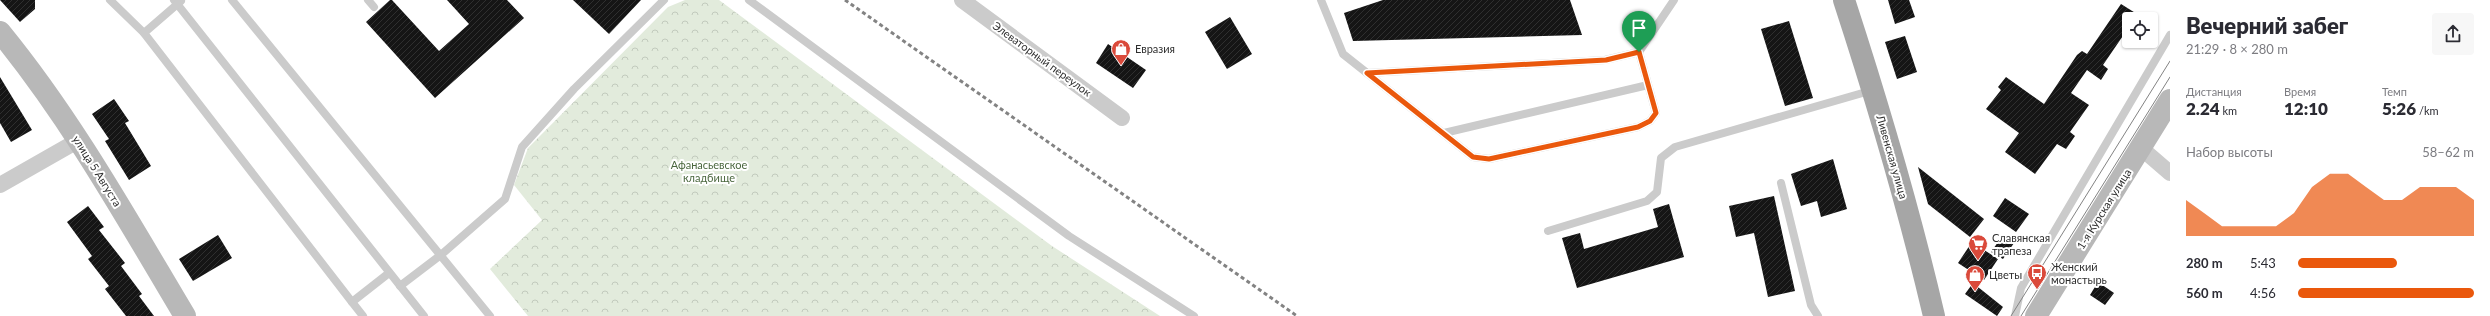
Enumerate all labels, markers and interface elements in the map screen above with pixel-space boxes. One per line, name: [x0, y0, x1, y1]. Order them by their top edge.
pin: [1622, 11, 1656, 52]
map controls: [2122, 12, 2158, 48]
button: locate: [2122, 12, 2158, 48]
text: Вечерний забег: [2186, 12, 2348, 39]
button: share: [2432, 13, 2474, 55]
icon: arrive: [1628, 17, 1650, 39]
street label: Элеваторный переулок: [991, 19, 1094, 99]
shop icon: Евразия: [1110, 38, 1132, 66]
text: 21:29 · 8 × 280 m: [2186, 41, 2288, 57]
place label: Евразия: [1135, 42, 1175, 55]
text: Дистанция: [2186, 85, 2242, 98]
text: Время: [2284, 85, 2316, 98]
text: Темп: [2382, 85, 2407, 98]
text: 2.24: [2186, 98, 2220, 119]
text: 12:10: [2284, 98, 2328, 119]
text: 5:26: [2382, 98, 2416, 119]
text: km: [2220, 104, 2237, 117]
text: /km: [2416, 104, 2439, 117]
street label: Ливенская улица: [1874, 113, 1911, 200]
street label: улица 5 Августа: [70, 133, 124, 209]
text: Набор высоты: [2186, 144, 2273, 160]
text: 58–62 m: [2422, 144, 2474, 160]
park label: Афанасьевское кладбище: [671, 158, 748, 184]
street label: 1-я Курская улица: [2074, 166, 2133, 251]
place label: Славянская трапеза: [1992, 231, 2050, 257]
supermarket icon: Славянская трапеза: [1967, 233, 1989, 261]
text: 280 m: [2186, 255, 2223, 271]
text: 5:43: [2250, 255, 2276, 271]
place label: Женский монастырь: [2051, 260, 2107, 286]
bus stop icon: Женский монастырь: [2026, 262, 2048, 290]
shop icon: Цветы: [1964, 264, 1986, 292]
place label: Цветы: [1989, 268, 2022, 281]
text: 560 m: [2186, 285, 2223, 301]
text: 4:56: [2250, 285, 2276, 301]

